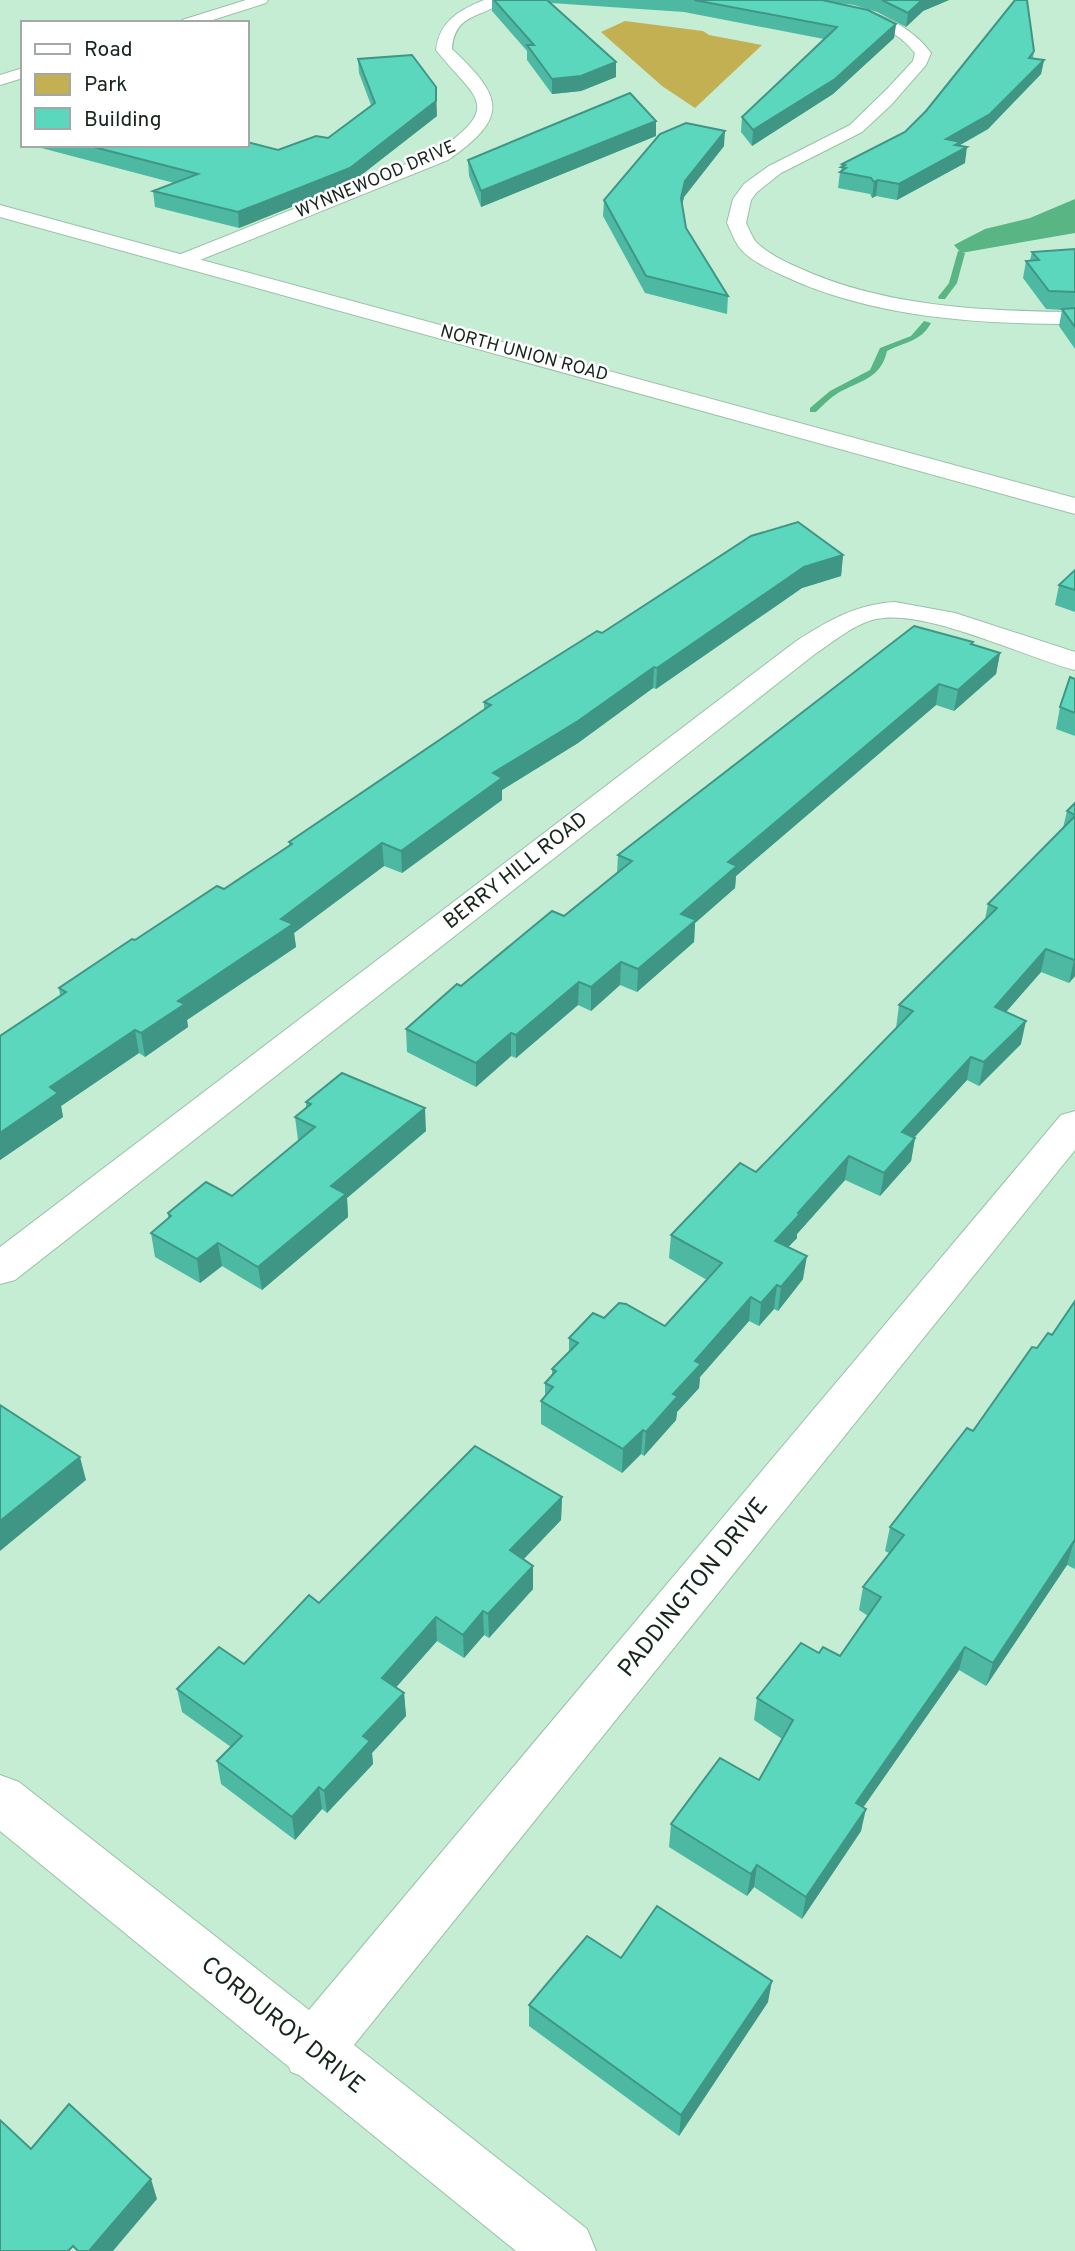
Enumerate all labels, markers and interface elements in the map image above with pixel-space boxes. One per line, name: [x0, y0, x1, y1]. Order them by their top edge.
legend: [21, 21, 248, 147]
text: Road: [84, 37, 133, 64]
text: Park: [84, 72, 127, 99]
text: Building: [84, 107, 162, 134]
street label: WYNNEWOOD DRIVE: [293, 136, 459, 224]
street label: NORTH UNION ROAD: [437, 320, 611, 388]
street label: BERRY HILL ROAD: [438, 806, 594, 936]
street label: PADDINGTON DRIVE: [612, 1492, 776, 1684]
street label: CORDUROY DRIVE: [194, 1951, 370, 2101]

